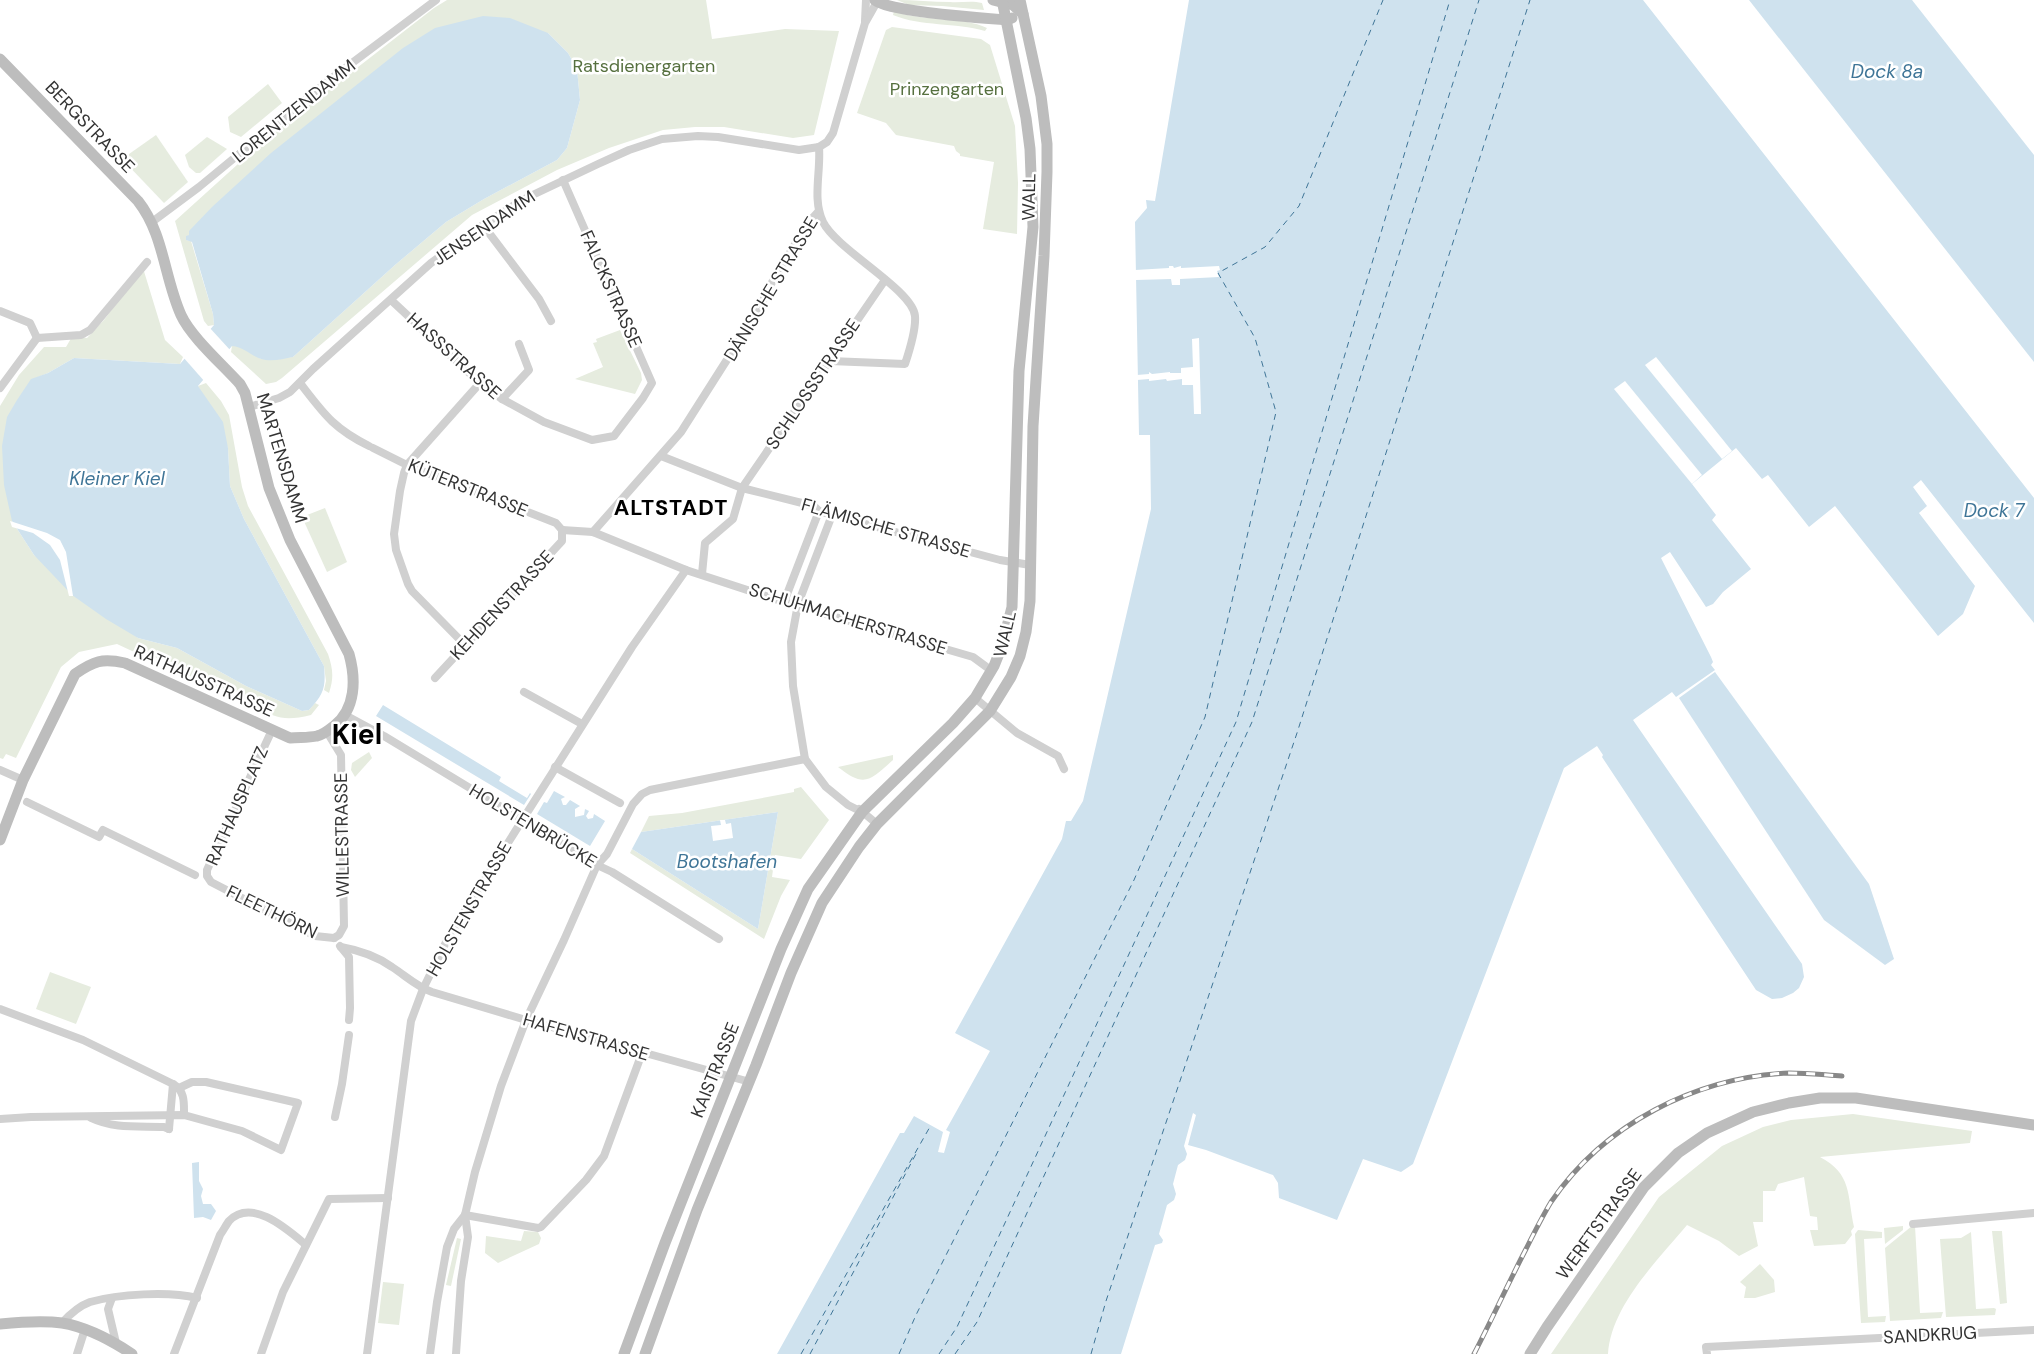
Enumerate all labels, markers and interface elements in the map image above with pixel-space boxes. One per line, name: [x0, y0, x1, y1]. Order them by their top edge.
street label: LORENTZENDAMM: [228, 54, 360, 168]
park label: Ratsdienergarten: [573, 54, 715, 78]
water label: Dock 8a: [1851, 59, 1923, 84]
street label: BERGSTRASSE: [40, 76, 140, 178]
park label: Prinzengarten: [890, 77, 1004, 101]
street label: WALL: [1017, 173, 1041, 221]
street label: JENSENDAMM: [428, 185, 540, 271]
street label: DÄNISCHE STRASSE: [718, 212, 824, 366]
street label: FALCKSTRASSE: [574, 227, 648, 351]
street label: HASSSTRASSE: [402, 307, 506, 405]
street label: SCHLOSSSTRASSE: [760, 314, 866, 454]
street label: MARTENSDAMM: [251, 390, 313, 526]
street label: KÜTERSTRASSE: [405, 453, 531, 523]
water label: Kleiner Kiel: [69, 466, 166, 491]
street label: FLÄMISCHE STRASSE: [799, 492, 973, 564]
district label: ALTSTADT: [614, 493, 728, 522]
water label: Dock 7: [1964, 498, 2025, 523]
street label: KEHDENSTRASSE: [445, 545, 559, 665]
street label: SCHUHMACHERSTRASSE: [746, 577, 950, 661]
street label: WALL: [988, 608, 1022, 660]
street label: RATHAUSSTRASSE: [130, 639, 278, 723]
district label: Kiel: [332, 716, 382, 753]
street label: RATHAUSPLATZ: [200, 743, 274, 869]
street label: WILLESTRASSE: [329, 772, 355, 898]
street label: HOLSTENBRÜCKE: [465, 778, 601, 874]
street label: HOLSTENSTRASSE: [421, 837, 517, 981]
water label: Bootshafen: [677, 849, 777, 874]
street label: FLEETHÖRN: [222, 880, 322, 944]
street label: HAFENSTRASSE: [520, 1007, 652, 1067]
street label: KAISTRASSE: [685, 1019, 745, 1121]
street label: WERFTSTRASSE: [1551, 1164, 1647, 1284]
street label: SANDKRUG: [1883, 1321, 1977, 1349]

